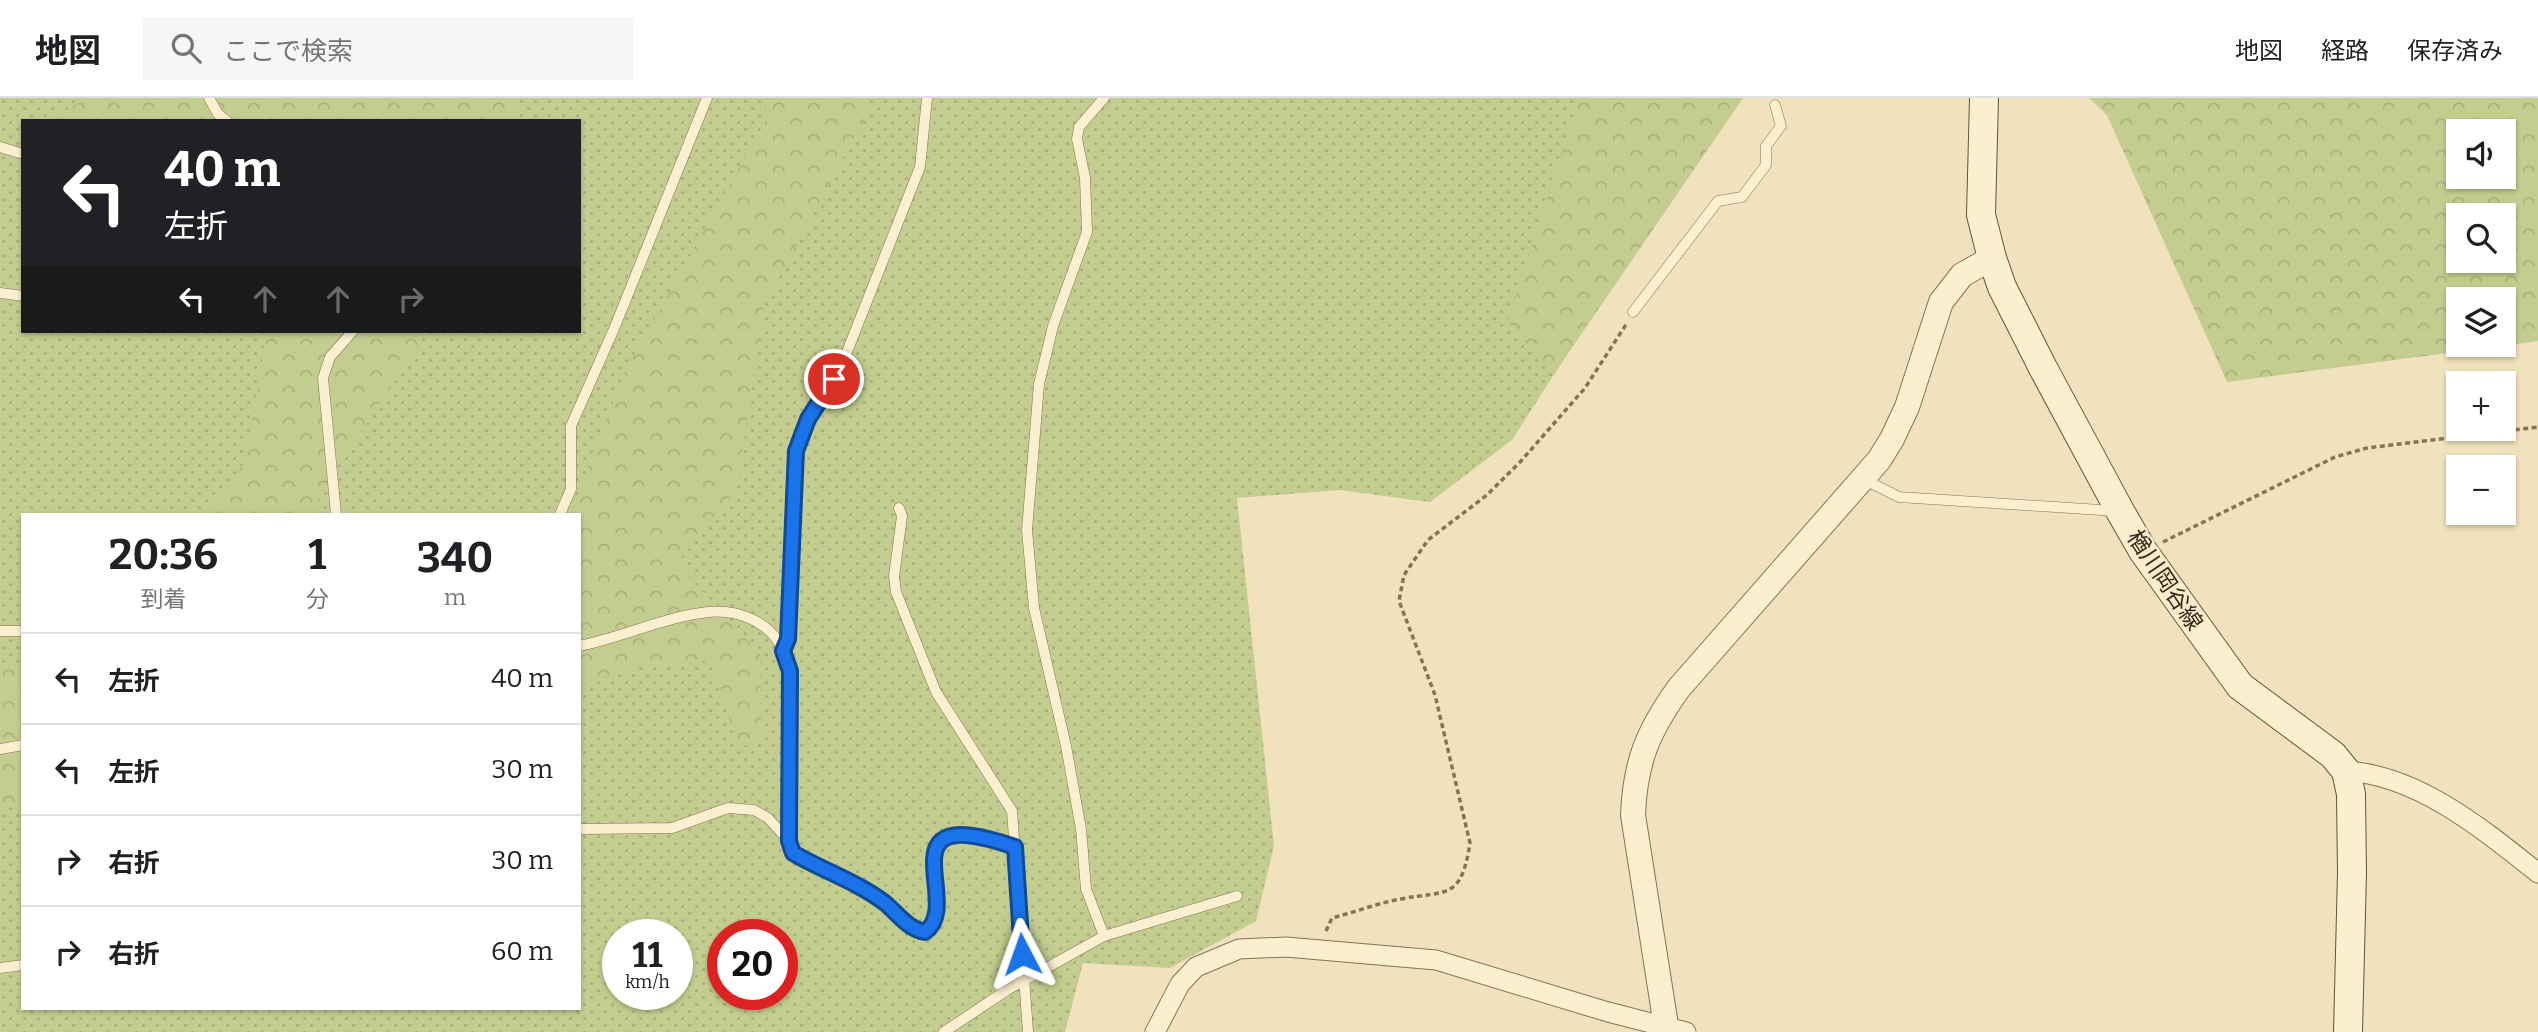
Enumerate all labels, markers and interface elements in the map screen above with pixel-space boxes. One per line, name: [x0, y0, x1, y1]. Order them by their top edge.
search box: [143, 17, 633, 80]
icon: search: [167, 29, 205, 67]
text: 地図: [35, 31, 101, 71]
text: ここで検索: [223, 36, 353, 67]
text: 地図: [2235, 37, 2283, 65]
text: 経路: [2321, 37, 2369, 65]
text: 保存済み: [2407, 37, 2503, 65]
map controls: [2446, 119, 2516, 525]
button: sound: [2446, 119, 2516, 189]
text: 40 m: [164, 140, 281, 199]
icon: left: [49, 147, 140, 238]
button: search: [2446, 203, 2516, 273]
text: 左折: [164, 207, 228, 245]
icon: left: [173, 280, 211, 318]
icon: ahead: [246, 280, 284, 318]
icon: ahead: [319, 280, 357, 318]
icon: right: [392, 280, 430, 318]
button: layers: [2446, 287, 2516, 357]
pin: [804, 349, 864, 409]
icon: arrive: [815, 360, 853, 398]
button: +: [2446, 371, 2516, 441]
button: −: [2446, 455, 2516, 525]
street label: 楢川岡谷線: [2121, 525, 2209, 635]
text: 20:36: [109, 530, 218, 580]
text: 1: [308, 530, 326, 580]
text: 340: [417, 533, 493, 583]
text: m: [444, 583, 466, 611]
text: 到着: [140, 585, 186, 613]
text: 分: [306, 585, 329, 613]
icon: left: [49, 660, 87, 698]
text: 40 m: [491, 663, 553, 694]
text: 左折: [108, 666, 160, 697]
icon: left: [49, 751, 87, 789]
text: 30 m: [492, 754, 553, 785]
text: 左折: [108, 757, 160, 788]
icon: right: [49, 842, 87, 880]
text: 30 m: [492, 845, 553, 876]
text: 右折: [108, 848, 160, 879]
position arrow: [985, 917, 1059, 991]
speed limit sign: 20: [707, 919, 798, 1010]
icon: right: [49, 933, 87, 971]
text: 11: [632, 934, 663, 976]
text: 60 m: [491, 936, 553, 967]
text: 右折: [108, 939, 160, 970]
text: km/h: [625, 971, 670, 993]

